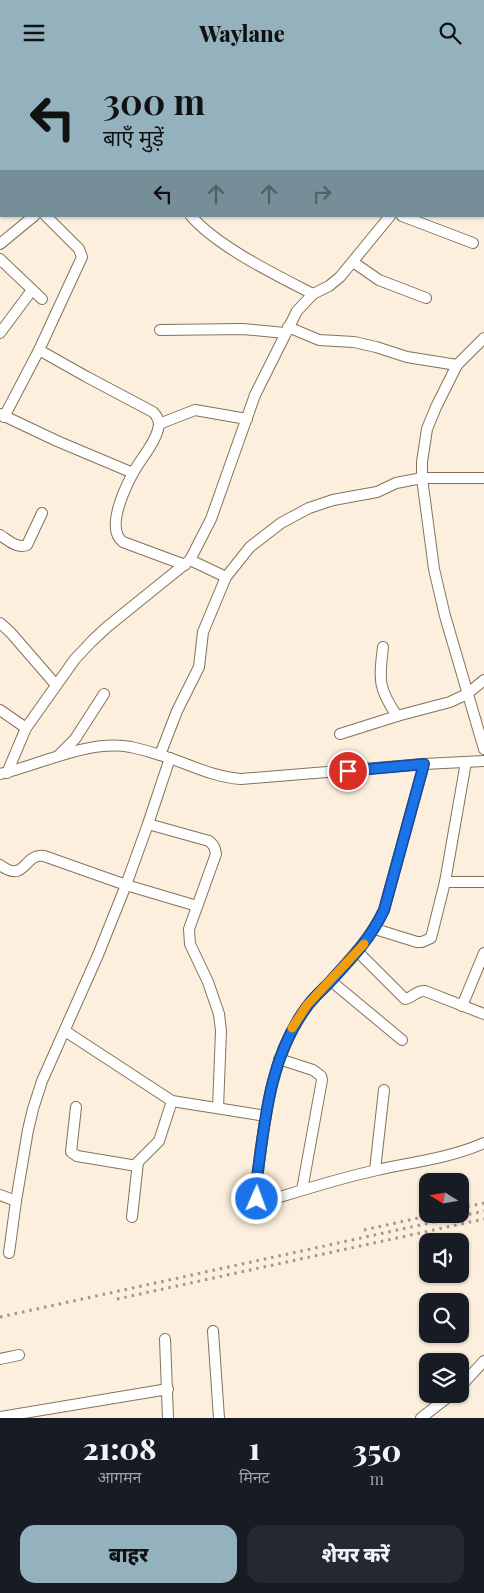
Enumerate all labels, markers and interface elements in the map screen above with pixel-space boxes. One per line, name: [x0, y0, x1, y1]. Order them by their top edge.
text: Waylane: [199, 18, 285, 48]
icon: menu: [20, 19, 48, 47]
icon: search: [436, 19, 464, 47]
text: 300 m: [103, 77, 205, 124]
icon: left: [20, 85, 85, 150]
text: बाएँ मुड़ें: [103, 122, 164, 152]
icon: left: [149, 180, 177, 208]
icon: ahead: [202, 180, 230, 208]
icon: ahead: [255, 180, 283, 208]
icon: right: [308, 180, 336, 208]
pin: [327, 750, 369, 792]
icon: arrive: [334, 757, 362, 785]
position arrow: [230, 1172, 282, 1224]
north arrow: [419, 1173, 469, 1223]
map controls: [419, 1173, 469, 1403]
button: sound: [419, 1233, 469, 1283]
button: search: [419, 1293, 469, 1343]
button: layers: [419, 1353, 469, 1403]
text: 21:08: [83, 1428, 156, 1468]
text: 1: [249, 1428, 260, 1468]
text: 350: [352, 1430, 401, 1470]
text: आगमन: [98, 1466, 141, 1487]
text: मिनट: [239, 1466, 270, 1487]
text: m: [370, 1468, 384, 1489]
button: बाहर: [20, 1525, 237, 1583]
button: शेयर करें: [247, 1525, 464, 1583]

